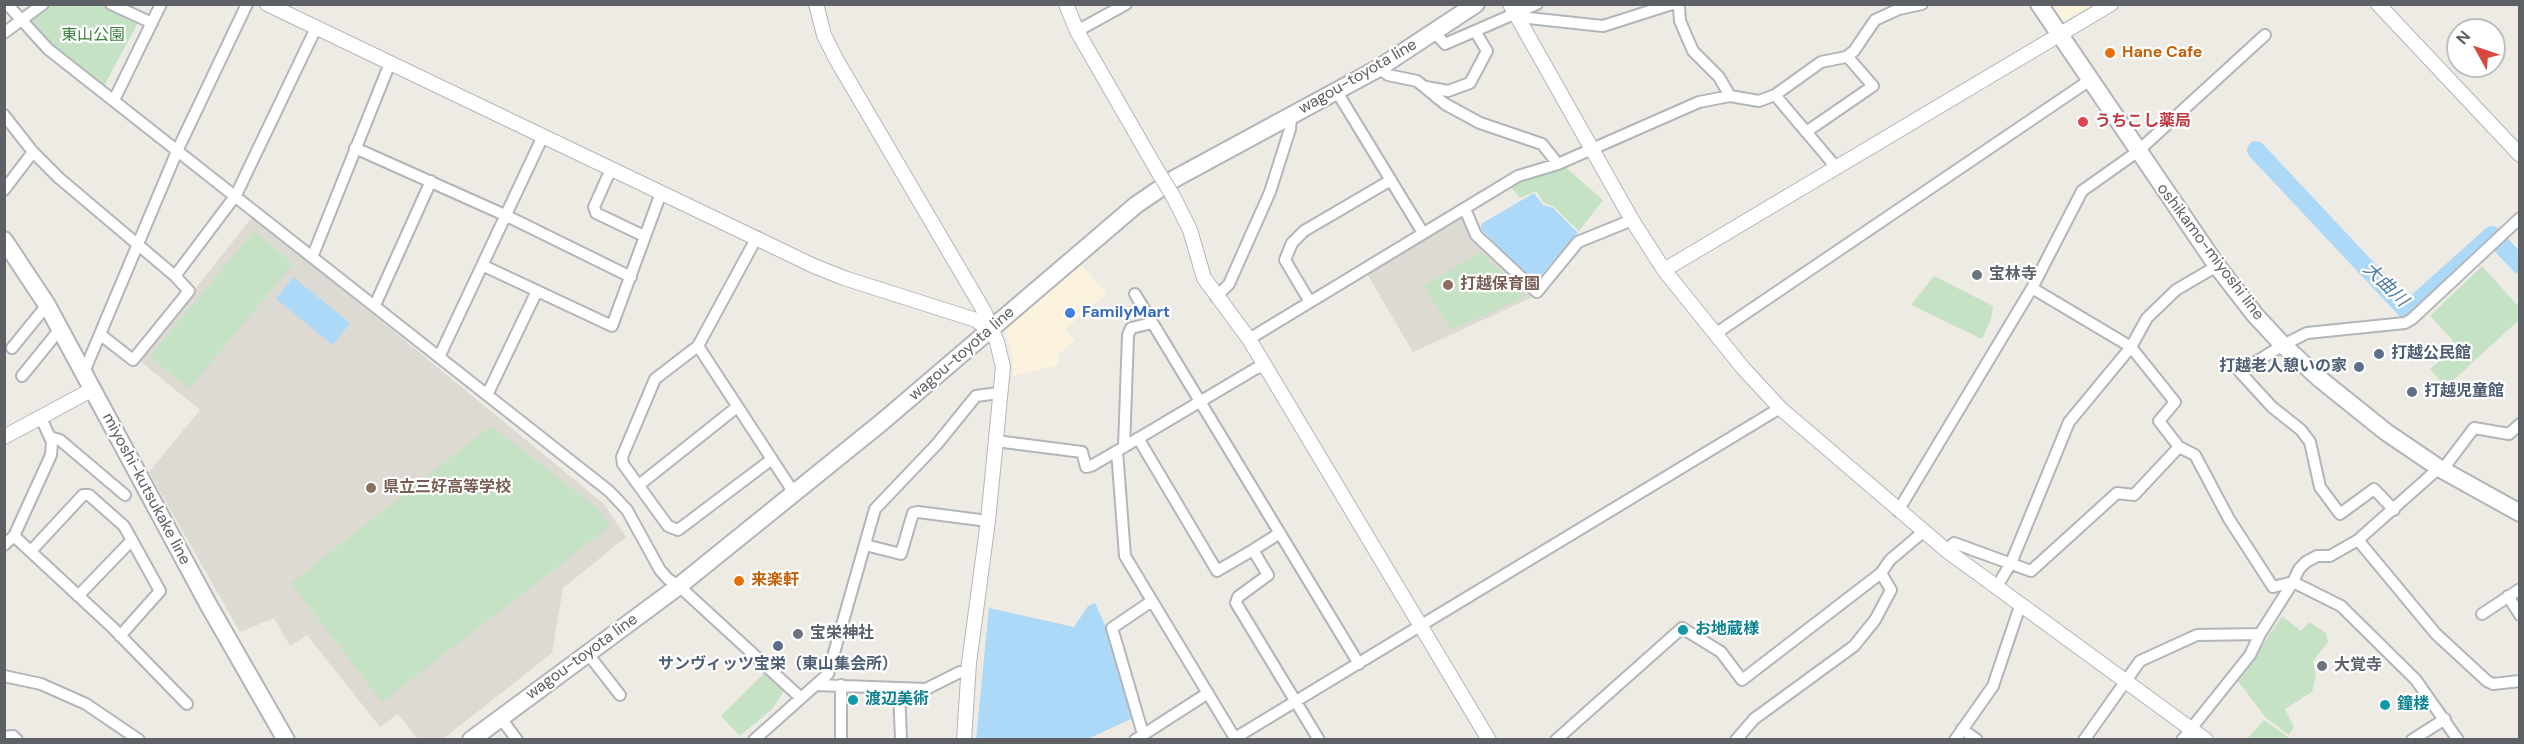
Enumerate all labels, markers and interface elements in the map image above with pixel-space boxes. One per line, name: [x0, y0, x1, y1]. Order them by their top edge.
north arrow: [2446, 18, 2506, 78]
park label: 東山公園: [61, 26, 125, 46]
text: N: [2452, 26, 2475, 49]
street label: wagou-toyota line: [1295, 35, 1421, 119]
place label: Hane Cafe: [2122, 43, 2202, 63]
marker: Hane Cafe: [2103, 46, 2117, 60]
place label: うちこし薬局: [2095, 112, 2191, 132]
marker: うちこし薬局: [2076, 115, 2090, 129]
street label: oshikamo-miyoshi line: [2152, 180, 2268, 324]
water label: 大曲川: [2358, 258, 2412, 312]
place label: 宝林寺: [1989, 265, 2037, 285]
marker: 宝林寺: [1970, 268, 1984, 282]
place label: 打越保育園: [1460, 275, 1540, 295]
marker: 打越保育園: [1441, 278, 1455, 292]
street label: wagou-toyota line: [905, 303, 1019, 405]
place label: FamilyMart: [1082, 303, 1170, 323]
marker: FamilyMart: [1063, 306, 1077, 320]
place label: 打越公民館: [2391, 344, 2471, 364]
marker: 打越公民館: [2372, 347, 2386, 361]
place label: 打越老人憩いの家: [2219, 357, 2347, 377]
marker: 打越老人憩いの家: [2352, 360, 2366, 374]
place label: 打越児童館: [2424, 382, 2504, 402]
marker: 打越児童館: [2405, 385, 2419, 399]
street label: miyoshi-kutsukake line: [98, 410, 194, 568]
place label: 県立三好高等学校: [383, 478, 511, 498]
marker: 県立三好高等学校: [364, 481, 378, 495]
place label: 来楽軒: [751, 571, 799, 591]
marker: 来楽軒: [732, 574, 746, 588]
street label: wagou-toyota line: [522, 610, 642, 704]
place label: お地蔵様: [1695, 620, 1759, 640]
marker: お地蔵様: [1676, 623, 1690, 637]
place label: 宝栄神社: [810, 624, 874, 644]
marker: 宝栄神社: [791, 627, 805, 641]
marker: サンヴィッツ宝栄（東山集会所）: [771, 639, 785, 653]
place label: サンヴィッツ宝栄（東山集会所）: [658, 655, 898, 675]
place label: 大覚寺: [2334, 656, 2382, 676]
marker: 大覚寺: [2315, 659, 2329, 673]
place label: 渡辺美術: [865, 690, 929, 710]
marker: 渡辺美術: [846, 693, 860, 707]
place label: 鐘楼: [2397, 695, 2429, 715]
marker: 鐘楼: [2378, 698, 2392, 712]

